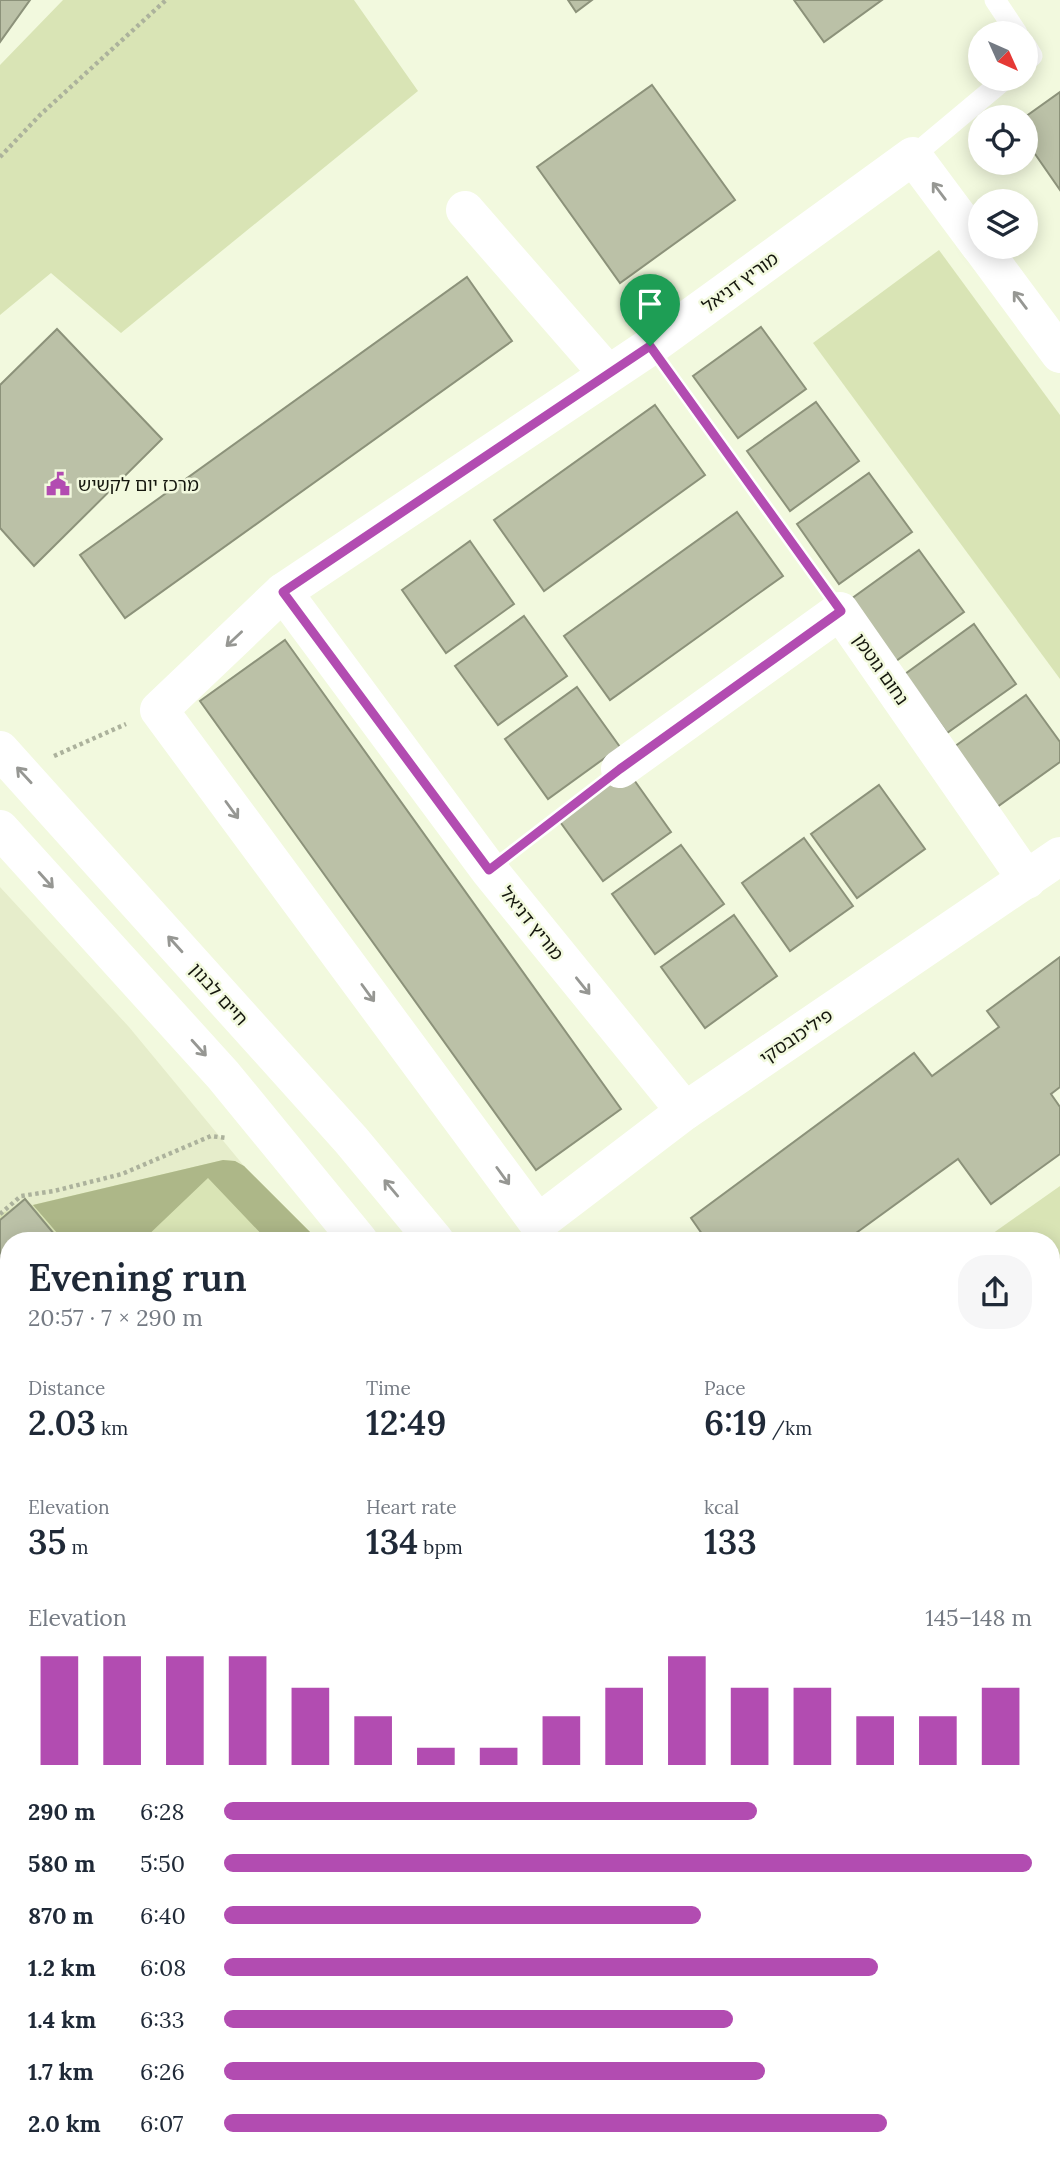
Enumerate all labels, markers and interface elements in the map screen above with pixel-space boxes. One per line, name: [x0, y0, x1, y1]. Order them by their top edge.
north arrow: [968, 21, 1038, 91]
map controls: [968, 21, 1038, 259]
button: locate: [968, 105, 1038, 175]
one-way arrow: [932, 182, 947, 201]
button: layers: [968, 189, 1038, 259]
street label: מוריץ דניאל: [697, 247, 783, 317]
pin: [620, 274, 680, 346]
icon: arrive: [631, 285, 669, 323]
one-way arrow: [1013, 291, 1028, 310]
public building icon: מרכז יום לקשיש: [44, 470, 72, 498]
place label: מרכז יום לקשיש: [78, 473, 199, 496]
street label: נחום גוטמן: [848, 629, 914, 709]
one-way arrow: [225, 630, 242, 647]
one-way arrow: [15, 767, 32, 784]
one-way arrow: [225, 800, 240, 819]
one-way arrow: [38, 870, 54, 888]
street label: מוריץ דניאל: [495, 881, 569, 965]
one-way arrow: [167, 936, 184, 953]
street label: חיים לבנון: [185, 958, 253, 1030]
one-way arrow: [576, 976, 591, 994]
one-way arrow: [360, 983, 375, 1002]
street label: פיליכובסקי: [755, 1003, 837, 1069]
one-way arrow: [190, 1039, 207, 1056]
one-way arrow: [495, 1166, 510, 1185]
one-way arrow: [383, 1180, 399, 1198]
text: Evening run: [28, 1253, 247, 1301]
button: share: [958, 1255, 1032, 1329]
text: 20:57 · 7 × 290 m: [28, 1303, 203, 1332]
text: Distance: [28, 1376, 105, 1400]
text: Time: [366, 1376, 411, 1400]
text: Pace: [704, 1376, 746, 1400]
text: 2.03: [28, 1400, 96, 1445]
text: 12:49: [366, 1400, 446, 1445]
text: 6:19: [704, 1400, 767, 1445]
text: km: [96, 1416, 128, 1440]
text: /km: [767, 1416, 812, 1440]
text: Elevation: [28, 1495, 110, 1519]
text: Heart rate: [366, 1495, 457, 1519]
text: kcal: [704, 1495, 739, 1519]
text: 35: [28, 1519, 67, 1564]
text: 134: [366, 1519, 418, 1564]
text: 133: [704, 1519, 757, 1564]
text: m: [67, 1535, 89, 1559]
text: bpm: [418, 1535, 463, 1559]
text: Elevation: [28, 1603, 127, 1632]
text: 145–148 m: [925, 1603, 1032, 1632]
text: 290 m: [28, 1797, 95, 1826]
text: 6:28: [140, 1797, 184, 1826]
text: 580 m: [28, 1849, 95, 1878]
text: 5:50: [140, 1849, 185, 1878]
text: 870 m: [28, 1901, 94, 1930]
text: 6:40: [140, 1901, 186, 1930]
text: 1.2 km: [28, 1953, 96, 1982]
text: 6:08: [140, 1953, 186, 1982]
text: 1.4 km: [28, 2005, 96, 2034]
text: 6:33: [140, 2005, 185, 2034]
text: 1.7 km: [28, 2057, 94, 2086]
text: 6:26: [140, 2057, 185, 2086]
text: 2.0 km: [28, 2109, 101, 2138]
text: 6:07: [140, 2109, 183, 2138]

